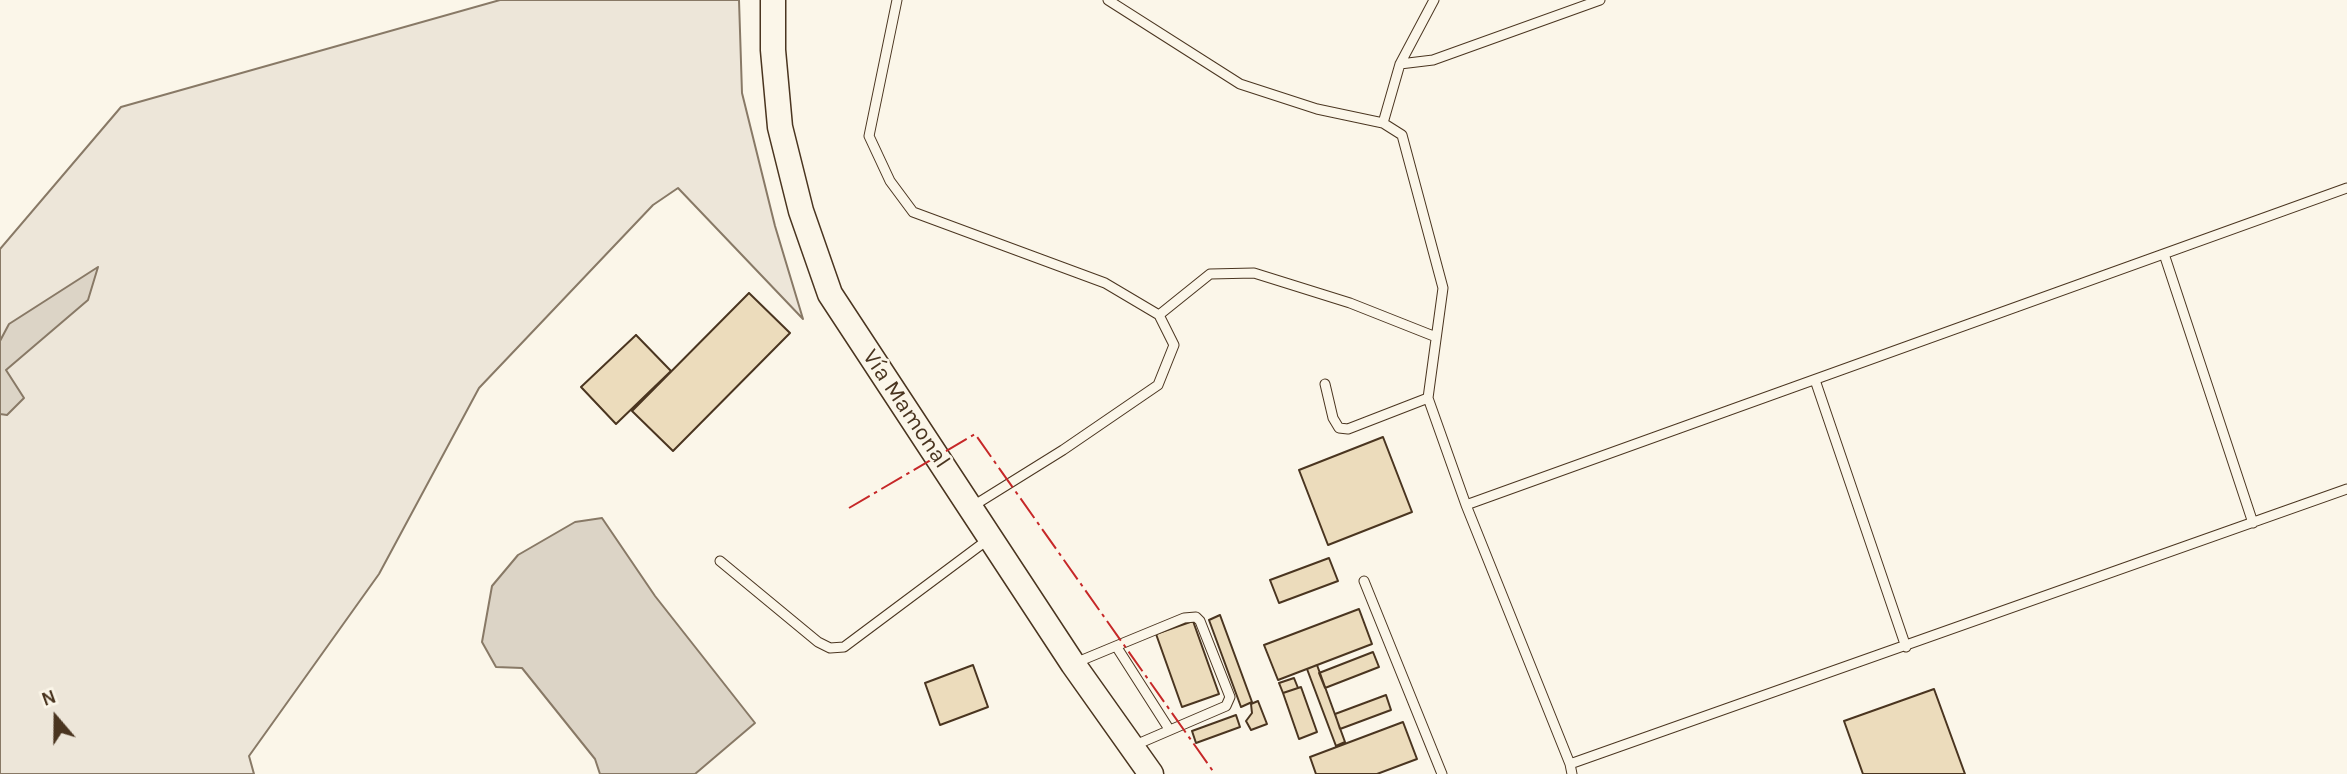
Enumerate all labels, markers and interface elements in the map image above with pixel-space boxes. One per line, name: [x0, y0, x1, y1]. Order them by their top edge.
street label: Vía Mamonal: [856, 344, 956, 474]
north arrow: [21, 683, 91, 753]
text: N: [39, 686, 59, 711]

